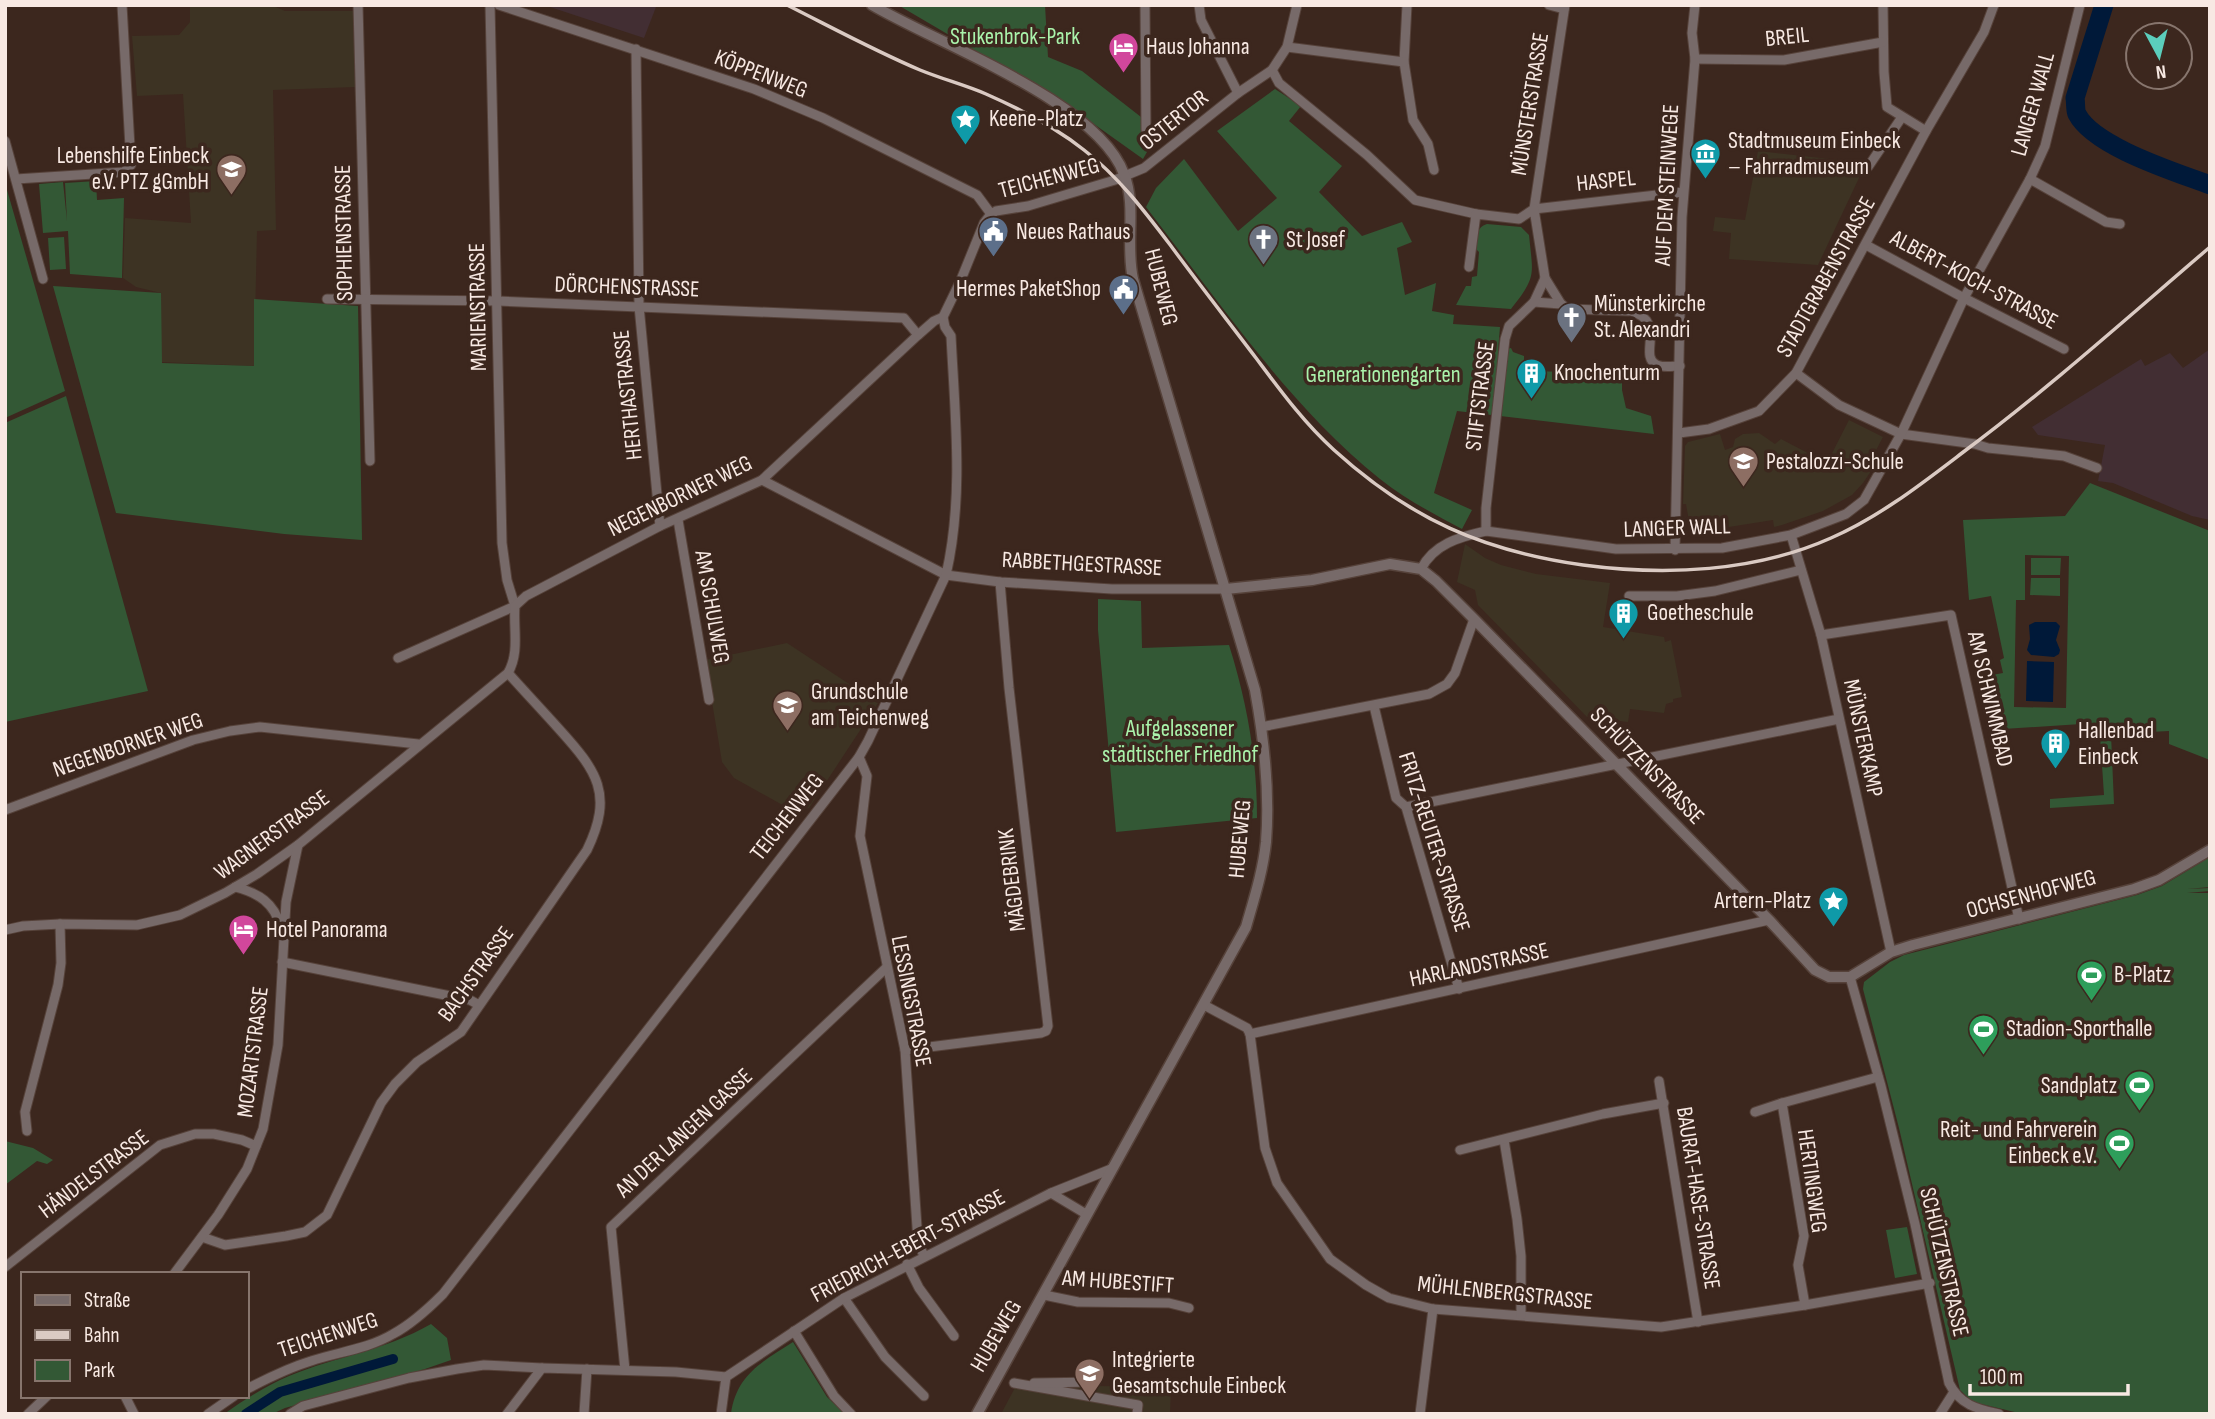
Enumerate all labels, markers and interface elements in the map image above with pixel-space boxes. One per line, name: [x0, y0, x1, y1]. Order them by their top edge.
street label: BREIL: [1764, 21, 1811, 53]
north arrow: [2124, 21, 2194, 91]
park label: Stukenbrok-Park: [950, 23, 1080, 51]
hotel icon: Haus Johanna: [1106, 30, 1140, 74]
street label: MÜNSTERSTRASSE: [1505, 31, 1555, 177]
place label: Haus Johanna: [1146, 33, 1250, 61]
street label: KÖPPENWEG: [710, 43, 812, 105]
street label: LANGER WALL: [2005, 48, 2061, 159]
text: N: [2154, 59, 2167, 83]
street label: OSTERTOR: [1134, 83, 1215, 156]
place icon: Keene-Platz: [949, 102, 983, 146]
street label: AUF DEM STEINWEGE: [1649, 103, 1685, 268]
place label: Keene-Platz: [989, 105, 1083, 133]
place label: Stadtmuseum Einbeck – Fahrradmuseum: [1728, 127, 1901, 181]
museum icon: Stadtmuseum Einbeck – Fahrradmuseum: [1688, 137, 1722, 181]
place label: Lebenshilfe Einbeck e.V. PTZ gGmbH: [57, 142, 209, 196]
street label: TEICHENWEG: [996, 151, 1102, 205]
school or university icon: Lebenshilfe Einbeck e.V. PTZ gGmbH: [215, 152, 249, 196]
street label: HASPEL: [1575, 164, 1637, 198]
street label: SOPHIENSTRASSE: [329, 165, 359, 301]
street label: STADTGRABENSTRASSE: [1770, 192, 1882, 362]
public building icon: Neues Rathaus: [976, 215, 1010, 259]
place label: Neues Rathaus: [1016, 218, 1131, 246]
church icon: St Josef: [1246, 223, 1280, 267]
street label: ALBERT-KOCH-STRASSE: [1885, 224, 2063, 336]
place label: St Josef: [1286, 226, 1345, 254]
street label: MARIENSTRASSE: [463, 243, 493, 371]
street label: HUBEWEG: [1138, 246, 1184, 328]
street label: DÖRCHENSTRASSE: [554, 270, 700, 304]
public building icon: Hermes PaketShop: [1107, 272, 1141, 316]
place label: Hermes PaketShop: [956, 275, 1101, 303]
place label: Münsterkirche St. Alexandri: [1594, 290, 1706, 344]
church icon: Münsterkirche St. Alexandri: [1554, 300, 1588, 344]
street label: HERTHASTRASSE: [607, 329, 649, 461]
street label: STIFTSTRASSE: [1459, 340, 1501, 452]
building icon: Knochenturm: [1514, 356, 1548, 400]
place label: Knochenturm: [1554, 359, 1660, 387]
park label: Generationengarten: [1305, 361, 1461, 389]
school or university icon: Pestalozzi-Schule: [1726, 445, 1760, 489]
place label: Pestalozzi-Schule: [1766, 448, 1904, 476]
street label: NEGENBORNER WEG: [603, 449, 757, 543]
street label: LANGER WALL: [1623, 512, 1731, 544]
street label: RABBETHGESTRASSE: [1001, 546, 1163, 582]
street label: AM SCHULWEG: [688, 547, 736, 666]
building icon: Goetheschule: [1607, 596, 1641, 640]
place label: Goetheschule: [1647, 599, 1754, 627]
street label: AM SCHWIMMBAD: [1961, 628, 2019, 769]
street label: MÜNSTERKAMP: [1837, 677, 1889, 799]
place label: Grundschule am Teichenweg: [811, 678, 929, 732]
school or university icon: Grundschule am Teichenweg: [771, 688, 805, 732]
street label: SCHÜTZENSTRASSE: [1584, 702, 1710, 830]
street label: NEGENBORNER WEG: [49, 706, 207, 784]
park label: Aufgelassener städtischer Friedhof: [1102, 715, 1258, 769]
place label: Hallenbad Einbeck: [2078, 717, 2154, 771]
building icon: Hallenbad Einbeck: [2038, 727, 2072, 771]
street label: FRITZ-REUTER-STRASSE: [1392, 749, 1476, 935]
street label: TEICHENWEG: [744, 768, 830, 866]
street label: WAGNERSTRASSE: [209, 784, 335, 886]
street label: HUBEWEG: [1223, 799, 1257, 879]
street label: MÄGDEBRINK: [992, 826, 1032, 933]
street label: OCHSENHOFWEG: [1963, 863, 2099, 925]
place icon: Artern-Platz: [1817, 884, 1851, 928]
place label: Artern-Platz: [1714, 887, 1811, 915]
hotel icon: Hotel Panorama: [226, 913, 260, 957]
place label: Hotel Panorama: [266, 916, 388, 944]
street label: BACHSTRASSE: [432, 921, 520, 1027]
street label: LESSINGSTRASSE: [885, 933, 937, 1069]
street label: HARLANDSTRASSE: [1407, 937, 1551, 993]
sports icon: B-Platz: [2074, 958, 2108, 1002]
place label: B-Platz: [2114, 961, 2171, 989]
street label: MOZARTSTRASSE: [231, 985, 275, 1119]
sports icon: Stadion-Sporthalle: [1966, 1012, 2000, 1056]
place label: Stadion-Sporthalle: [2006, 1015, 2152, 1043]
street label: AN DER LANGEN GASSE: [609, 1062, 758, 1204]
sports icon: Sandplatz: [2123, 1069, 2157, 1113]
place label: Sandplatz: [2041, 1072, 2117, 1100]
street label: BAURAT-HASE-STRASSE: [1670, 1105, 1726, 1291]
place label: Reit- und Fahrverein Einbeck e.V.: [1940, 1116, 2097, 1170]
street label: HÄNDELSTRASSE: [33, 1124, 155, 1224]
sports icon: Reit- und Fahrverein Einbeck e.V.: [2103, 1126, 2137, 1170]
street label: HERTINGWEG: [1791, 1127, 1833, 1235]
street label: FRIEDRICH-EBERT-STRASSE: [806, 1183, 1010, 1309]
street label: SCHÜTZENSTRASSE: [1913, 1185, 1975, 1339]
street label: AM HUBESTIFT: [1060, 1264, 1175, 1300]
street label: MÜHLENBERGSTRASSE: [1416, 1270, 1594, 1316]
legend: [21, 1272, 248, 1398]
text: Straße: [84, 1288, 130, 1313]
street label: HUBEWEG: [964, 1295, 1028, 1377]
street label: TEICHENWEG: [275, 1306, 381, 1364]
text: Bahn: [84, 1323, 119, 1348]
place label: Integrierte Gesamtschule Einbeck: [1112, 1346, 1286, 1400]
scale bar: [1970, 1352, 2128, 1396]
school or university icon: Integrierte Gesamtschule Einbeck: [1072, 1356, 1106, 1400]
text: Park: [84, 1358, 115, 1383]
text: 100 m: [1980, 1365, 2023, 1390]

